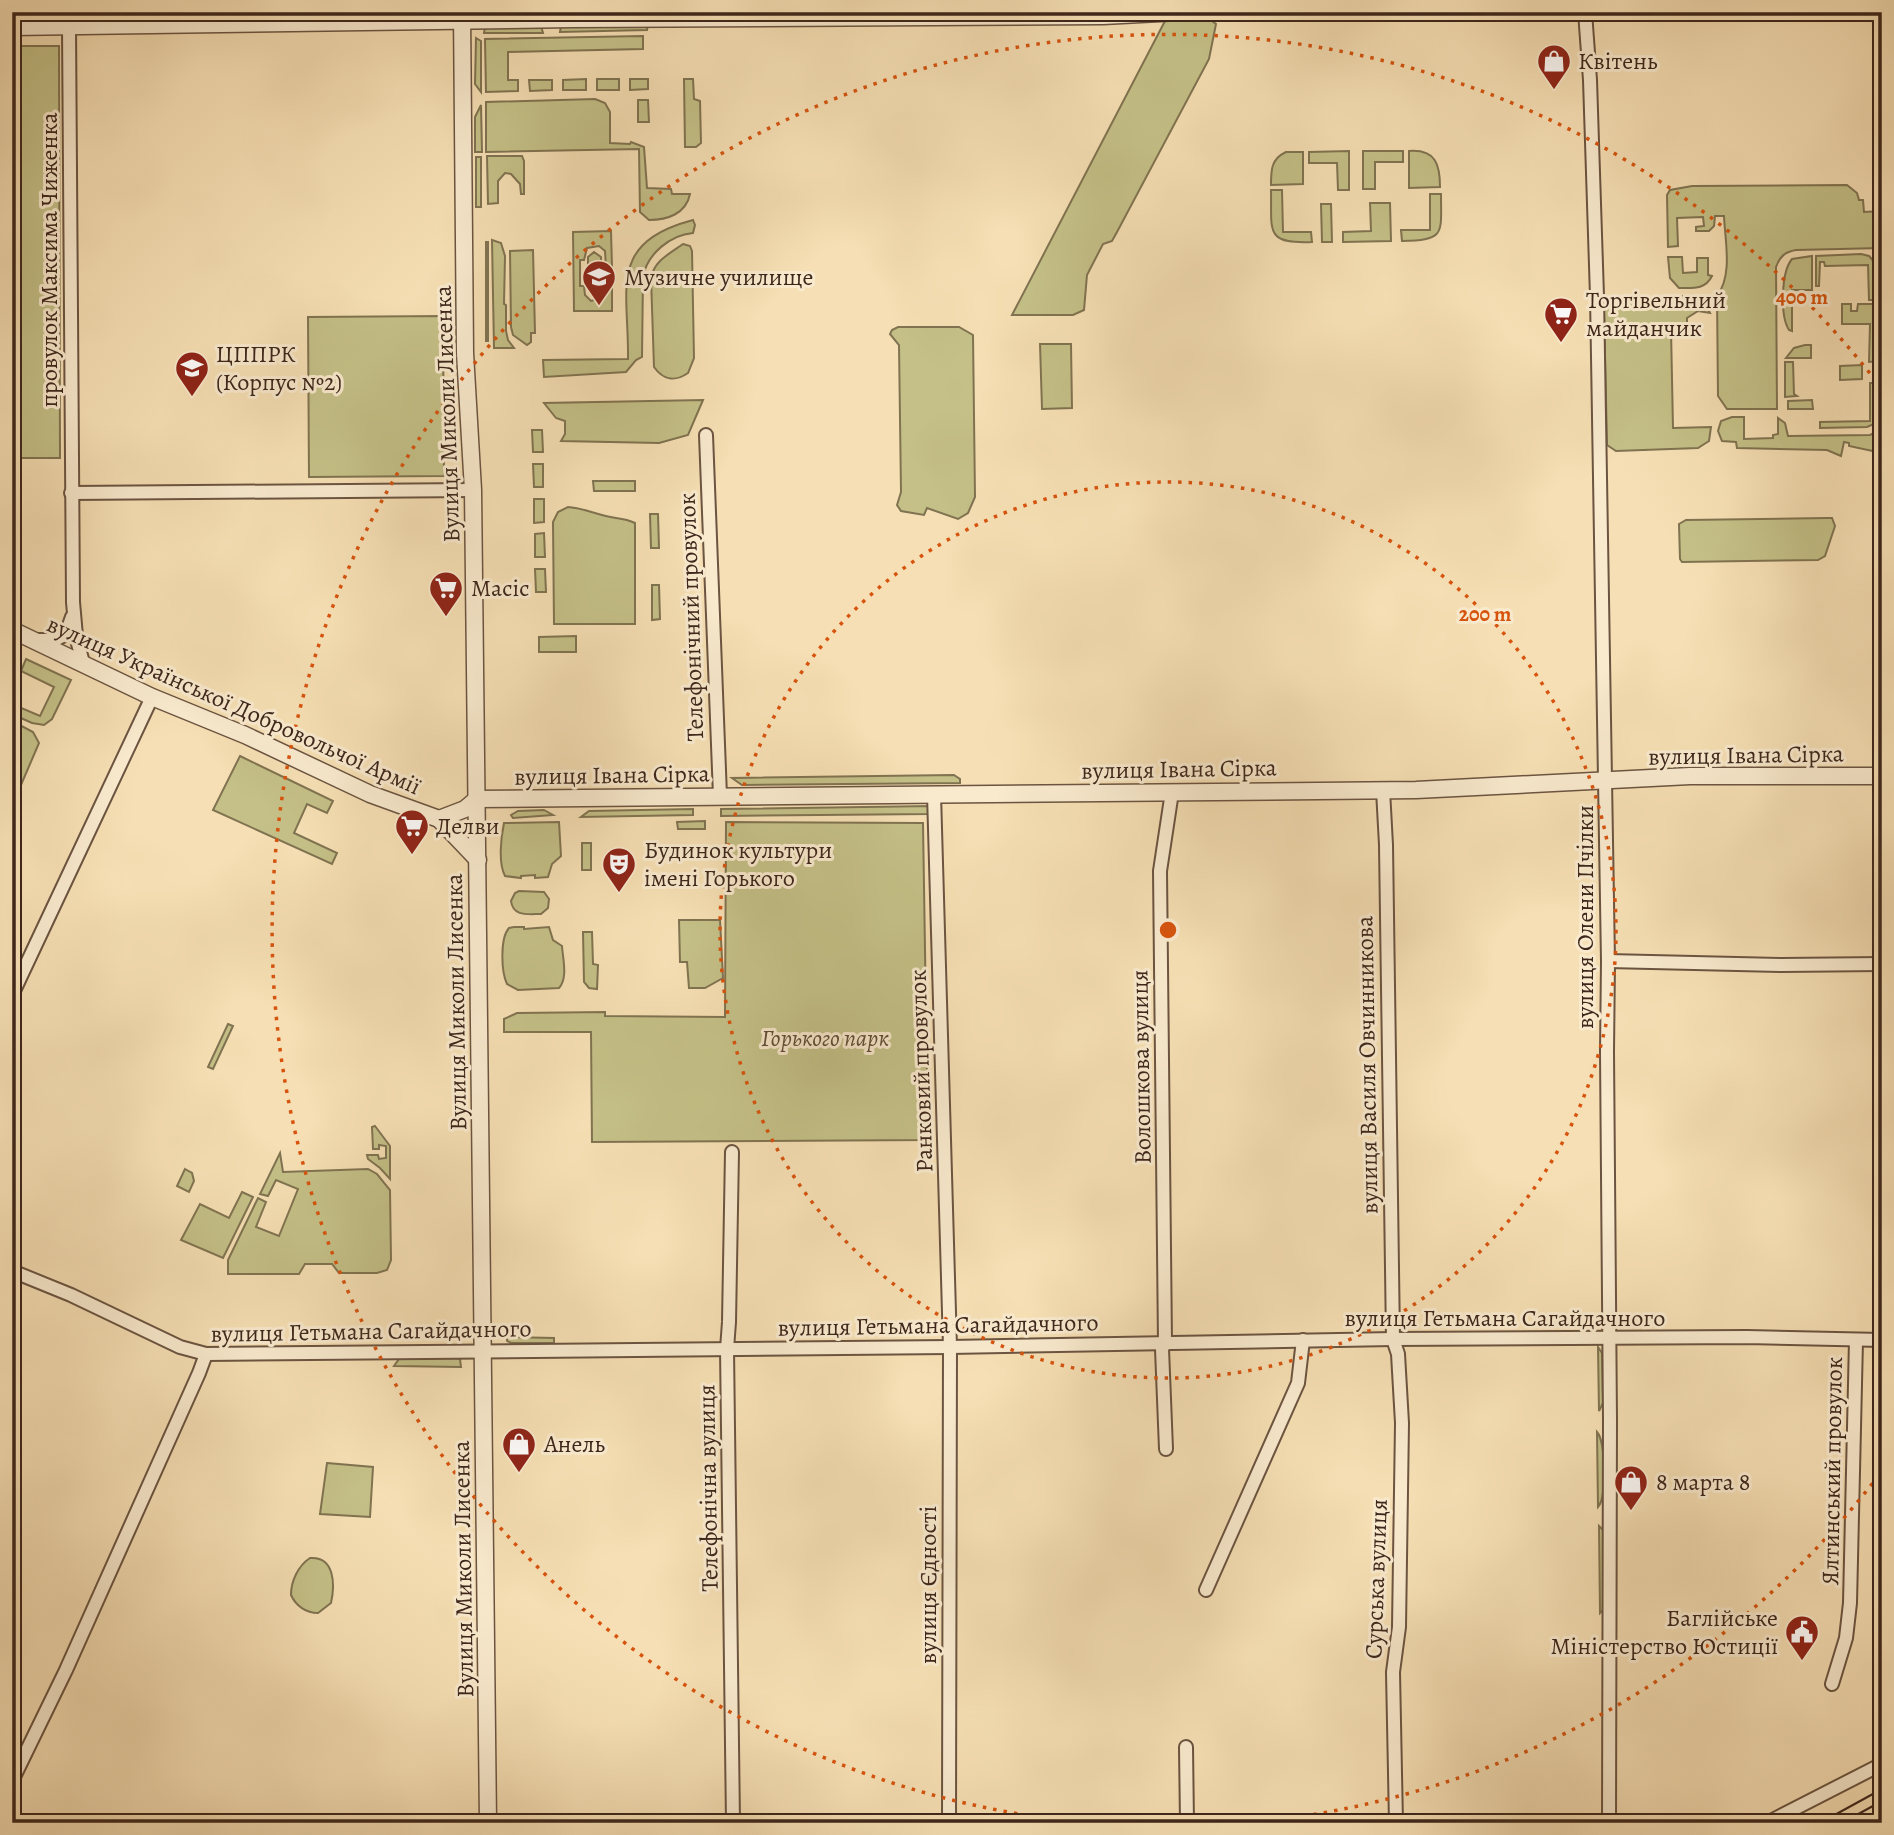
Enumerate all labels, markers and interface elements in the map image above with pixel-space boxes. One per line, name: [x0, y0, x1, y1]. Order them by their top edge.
shop icon: Квітень: [1535, 42, 1573, 91]
place label: Квітень: [1578, 45, 1658, 77]
street label: провулок Максима Чиженка: [33, 112, 65, 408]
school or university icon: Музичне училище: [580, 258, 618, 307]
place label: Музичне училище: [624, 261, 813, 293]
text: 400 m: [1776, 283, 1829, 311]
place label: Торгівельний майданчик: [1586, 284, 1726, 344]
street label: Вулиця Миколи Лисенка: [427, 285, 467, 543]
supermarket icon: Торгівельний майданчик: [1542, 295, 1580, 344]
place label: ЦППРК (Корпус №2): [216, 338, 342, 398]
school or university icon: ЦППРК (Корпус №2): [173, 349, 211, 398]
street label: Телефонічний провулок: [671, 492, 711, 742]
supermarket icon: Macic: [427, 569, 465, 618]
place label: Macic: [471, 572, 529, 604]
text: 200 m: [1459, 600, 1512, 628]
street label: вулиця Української Добровольчої Армії: [42, 608, 426, 802]
street label: вулиця Івана Сірка: [1648, 737, 1844, 773]
street label: вулиця Івана Сірка: [1081, 751, 1277, 787]
street label: вулиця Івана Сірка: [514, 757, 710, 793]
street label: вулиця Олени Пчілки: [1569, 805, 1601, 1029]
supermarket icon: Делви: [393, 807, 431, 856]
place label: Делви: [436, 810, 500, 842]
place label: Будинок культури імені Горького: [644, 834, 832, 894]
theatre icon: Будинок культури імені Горького: [600, 845, 638, 894]
street label: Вулиця Миколи Лисенка: [438, 873, 474, 1131]
street label: вулиця Василя Овчинникова: [1348, 916, 1386, 1214]
centre of rings: [1156, 918, 1180, 942]
street label: Ранковий провулок: [901, 969, 941, 1173]
street label: Волошкова вулиця: [1123, 969, 1159, 1165]
park label: Горького парк: [761, 1022, 889, 1054]
street label: вулиця Гетьмана Сагайдачного: [1345, 1302, 1665, 1334]
street label: вулиця Гетьмана Сагайдачного: [777, 1306, 1099, 1344]
street label: вулиця Гетьмана Сагайдачного: [210, 1312, 532, 1350]
street label: Ялтинський провулок: [1814, 1356, 1850, 1586]
street label: Телефонічна вулиця: [690, 1384, 726, 1592]
shop icon: Анель: [500, 1425, 538, 1474]
place label: Анель: [543, 1428, 605, 1460]
street label: Вулиця Миколи Лисенка: [445, 1440, 481, 1698]
shop icon: 8 марта 8: [1612, 1463, 1650, 1512]
place label: 8 марта 8: [1656, 1466, 1750, 1498]
street label: Сурська вулиця: [1357, 1498, 1395, 1660]
street label: вулиця Єдності: [912, 1506, 944, 1664]
place label: Баглійське Міністерство Юстиції: [1550, 1602, 1778, 1662]
public building icon: Баглійське Міністерство Юстиції: [1783, 1613, 1821, 1662]

